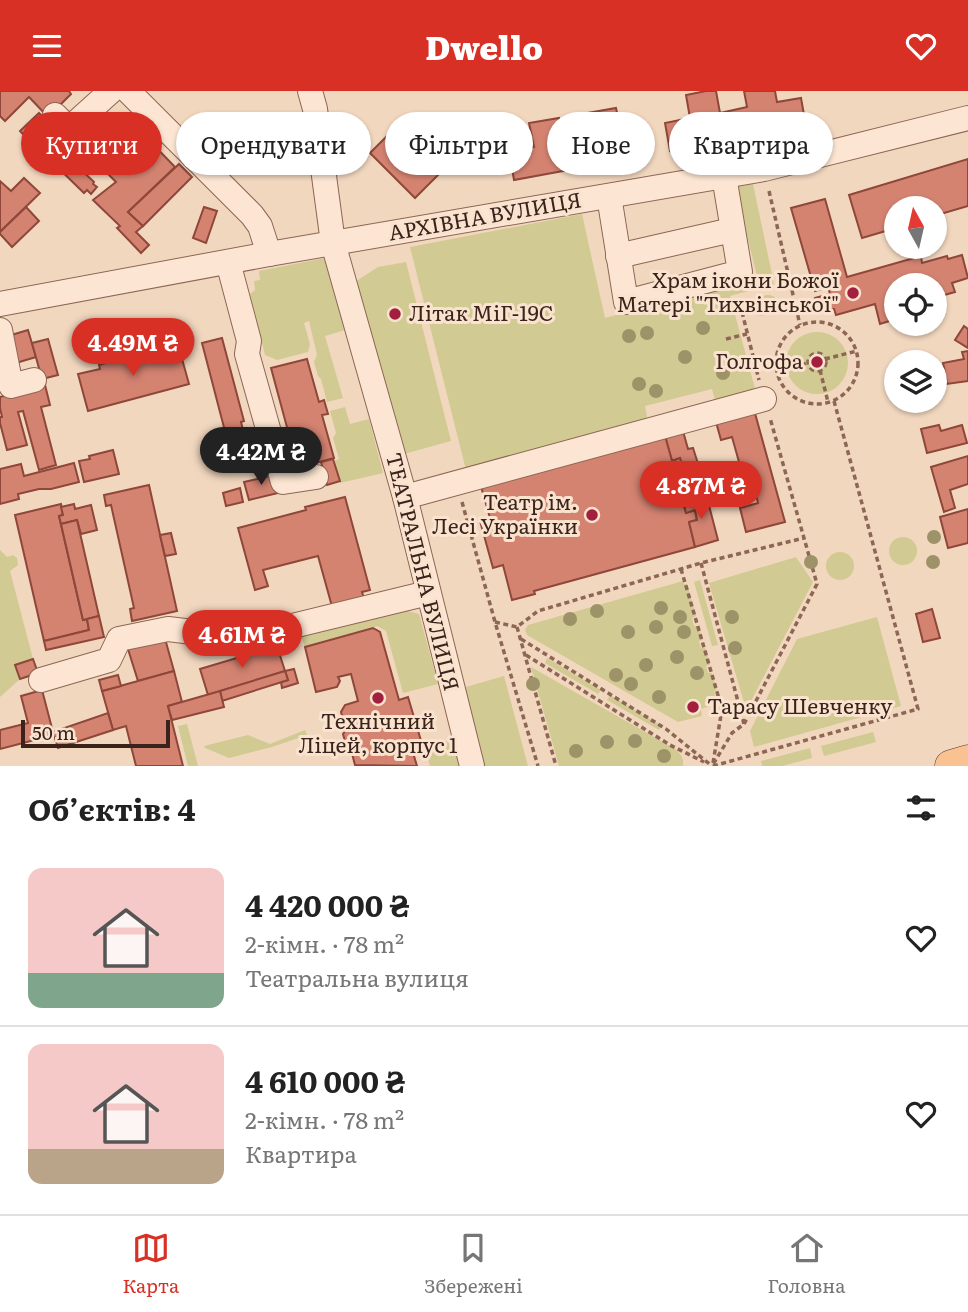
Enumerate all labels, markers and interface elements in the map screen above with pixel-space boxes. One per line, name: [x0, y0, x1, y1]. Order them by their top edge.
text: Dwello: [425, 22, 543, 70]
icon: menu: [28, 27, 66, 65]
icon: heart: [902, 27, 940, 65]
chip: Купити: [21, 112, 162, 175]
chip: Орендувати: [176, 112, 371, 175]
chip: Фільтри: [385, 112, 533, 175]
chip: Нове: [547, 112, 655, 175]
chip: Квартира: [669, 112, 833, 175]
street label: АРХІВНА ВУЛИЦЯ: [386, 182, 584, 247]
north arrow: [884, 196, 947, 259]
map controls: [884, 196, 947, 413]
place label: Храм ікони Божої Матері "Тихвінської": [616, 263, 839, 318]
button: locate: [884, 273, 947, 336]
marker: Храм ікони Божої Матері "Тихвінської": [845, 285, 861, 301]
place label: Літак МіГ-19С: [409, 296, 553, 327]
marker: Літак МіГ-19С: [387, 306, 403, 322]
pin: 4.49M ₴: [68, 319, 198, 378]
text: 4.49M ₴: [88, 324, 179, 358]
place label: Голгофа: [715, 344, 804, 375]
button: layers: [884, 350, 947, 413]
marker: Голгофа: [809, 354, 825, 370]
pin: 4.42M ₴: [196, 427, 326, 487]
text: 4.42M ₴: [216, 433, 306, 467]
street label: ТЕАТРАЛЬНА ВУЛИЦЯ: [380, 449, 469, 694]
pin: 4.87M ₴: [636, 461, 766, 521]
text: 4.87M ₴: [656, 467, 746, 501]
place label: Театр ім. Лесі Українки: [432, 485, 578, 540]
marker: Театр ім. Лесі Українки: [584, 507, 600, 523]
pin: 4.61M ₴: [177, 611, 307, 670]
text: 4.61M ₴: [198, 616, 286, 650]
place label: Тарасу Шевченку: [707, 689, 893, 720]
marker: Технічний Ліцей, корпус 1: [370, 690, 386, 706]
marker: Тарасу Шевченку: [685, 699, 701, 715]
place label: Технічний Ліцей, корпус 1: [298, 704, 458, 759]
scale bar: [21, 717, 170, 749]
text: 50 m: [32, 718, 75, 746]
text: Об’єктів: 4: [28, 786, 196, 830]
icon: filters: [902, 789, 940, 827]
text: 4 420 000 ₴: [245, 882, 410, 926]
icon: home: [84, 896, 168, 980]
icon: heart: [902, 919, 940, 957]
text: 2-кімн. · 78 m²: [245, 926, 404, 960]
text: Театральна вулиця: [245, 960, 469, 994]
text: 4 610 000 ₴: [245, 1058, 406, 1102]
icon: home: [84, 1072, 168, 1156]
icon: heart: [902, 1095, 940, 1133]
text: 2-кімн. · 78 m²: [245, 1102, 404, 1136]
text: Квартира: [245, 1136, 357, 1170]
tab: Карта: [122, 1229, 179, 1299]
tab: Збережені: [424, 1229, 523, 1299]
tab: Головна: [768, 1229, 846, 1299]

